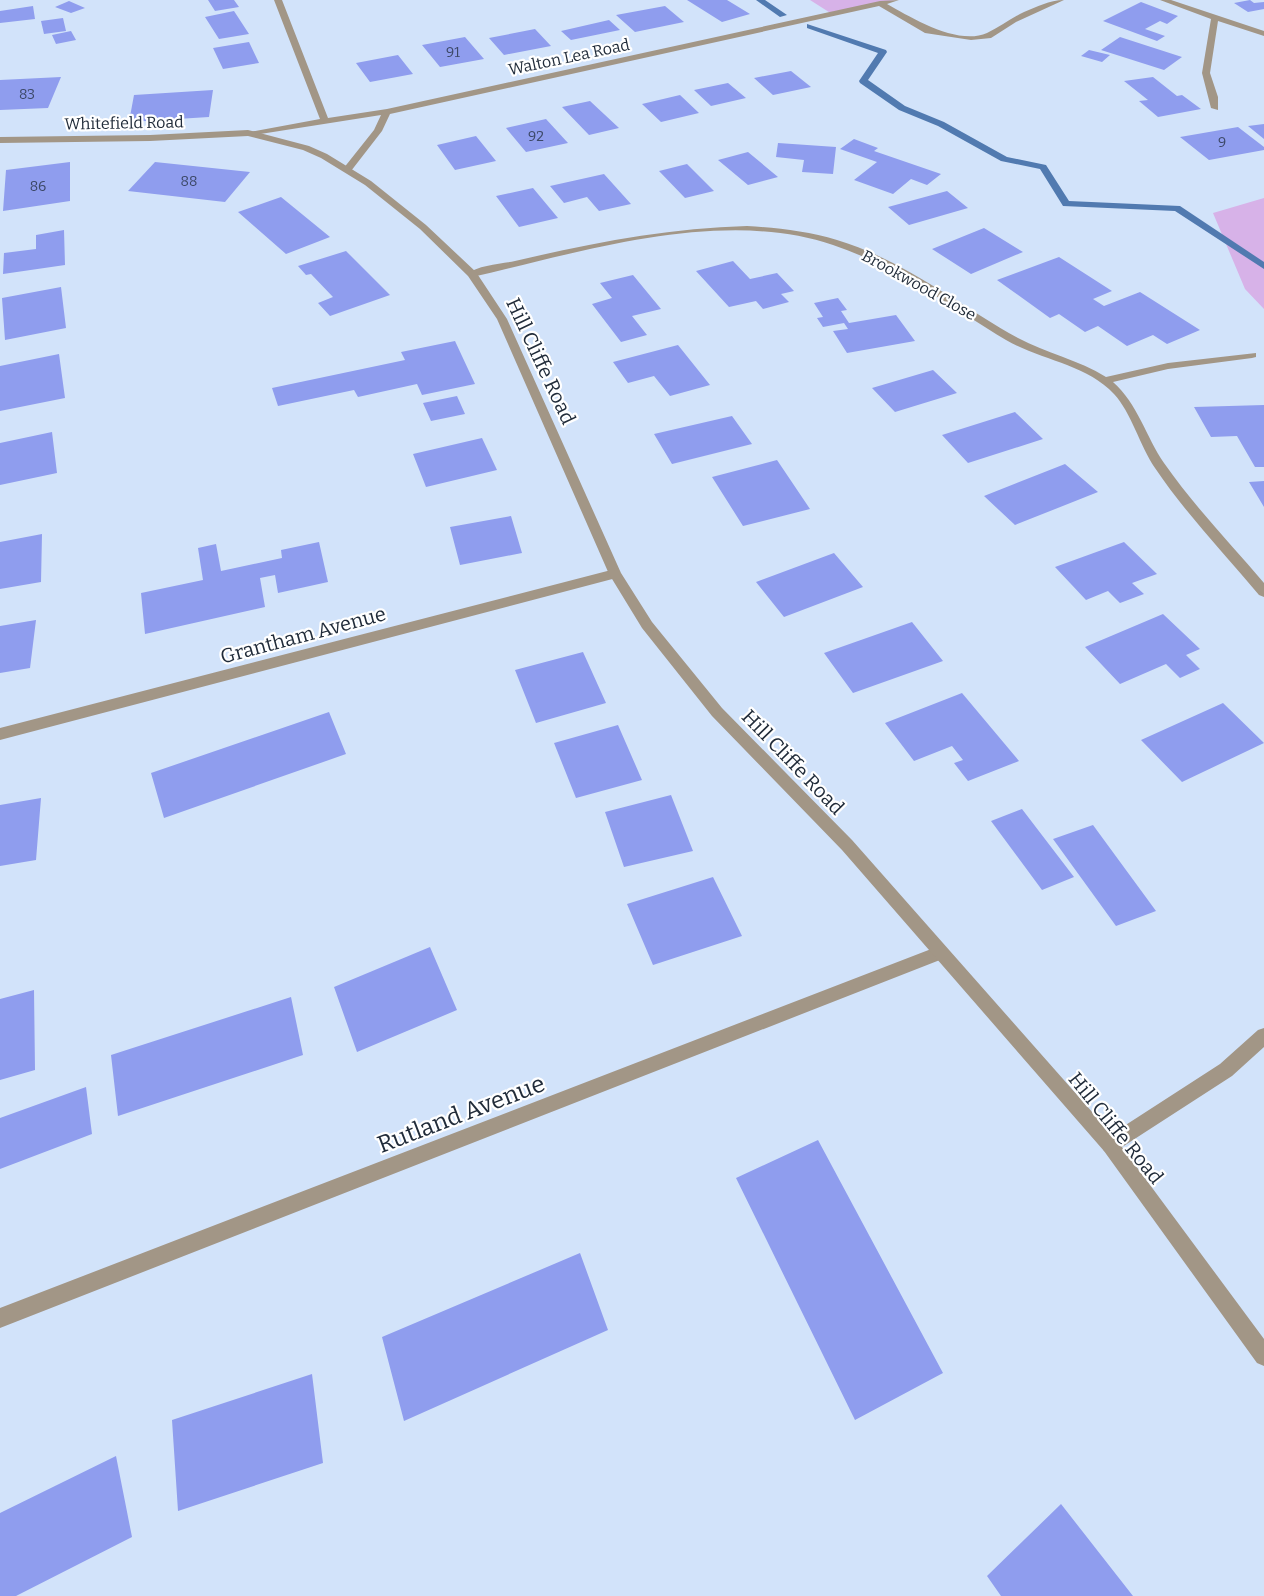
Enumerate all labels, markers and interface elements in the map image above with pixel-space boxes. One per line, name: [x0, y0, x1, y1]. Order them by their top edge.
street label: Walton Lea Road: [507, 35, 632, 79]
house number: 91: [446, 44, 460, 61]
house number: 83: [19, 86, 35, 103]
street label: Whitefield Road: [64, 112, 184, 134]
house number: 92: [528, 128, 544, 145]
house number: 9: [1218, 134, 1226, 151]
house number: 88: [181, 173, 197, 190]
house number: 86: [30, 178, 46, 195]
street label: Brookwood Close: [859, 246, 979, 324]
street label: Hill Cliffe Road: [501, 294, 581, 428]
street label: Grantham Avenue: [218, 601, 388, 669]
street label: Hill Cliffe Road: [737, 704, 849, 820]
street label: Hill Cliffe Road: [1064, 1067, 1168, 1189]
street label: Rutland Avenue: [373, 1069, 549, 1159]

